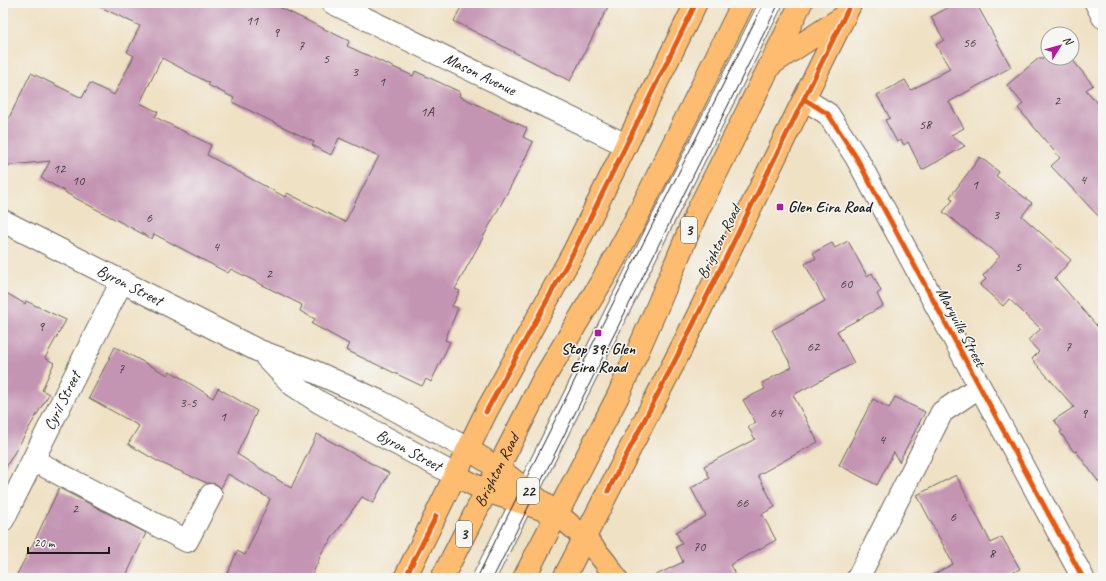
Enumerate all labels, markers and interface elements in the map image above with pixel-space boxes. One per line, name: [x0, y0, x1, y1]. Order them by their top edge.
house number: 11: [246, 12, 259, 29]
house number: 9: [273, 24, 281, 41]
north arrow: [1040, 26, 1080, 66]
text: N: [1060, 33, 1077, 49]
house number: 56: [963, 34, 976, 51]
house number: 7: [298, 37, 305, 54]
street label: Mason Avenue: [440, 48, 521, 101]
house number: 5: [323, 50, 330, 67]
house number: 3: [352, 63, 360, 80]
house number: 1: [379, 73, 386, 90]
house number: 2: [1054, 92, 1062, 109]
house number: 1A: [420, 103, 435, 120]
house number: 58: [919, 116, 933, 133]
house number: 12: [53, 160, 67, 177]
house number: 4: [1080, 171, 1088, 188]
house number: 10: [72, 172, 86, 189]
house number: 1: [972, 176, 979, 193]
place label: Glen Eira Road: [788, 197, 873, 217]
street label: Brighton Road: [693, 199, 747, 282]
marker: Glen Eira Road: [775, 202, 785, 212]
house number: 3: [993, 206, 1001, 223]
house number: 6: [146, 209, 153, 226]
road number: 3: [681, 217, 697, 243]
house number: 4: [213, 238, 221, 255]
house number: 5: [1015, 258, 1022, 275]
street label: Byron Street: [93, 260, 168, 311]
house number: 2: [266, 265, 274, 282]
house number: 60: [840, 275, 854, 292]
street label: Maryville Street: [932, 284, 991, 372]
house number: 9: [38, 318, 46, 335]
marker: Stop 39: Glen Eira Road: [593, 328, 603, 338]
house number: 62: [807, 338, 821, 355]
house number: 7: [1065, 338, 1072, 355]
place label: Stop 39: Glen Eira Road: [561, 339, 636, 377]
house number: 7: [118, 360, 125, 377]
street label: Cyril Street: [39, 366, 86, 434]
house number: 3-5: [179, 394, 197, 411]
house number: 64: [770, 404, 784, 421]
house number: 9: [1081, 405, 1089, 422]
house number: 1: [220, 408, 227, 425]
street label: Byron Street: [373, 425, 447, 477]
street label: Brighton Road: [470, 428, 525, 510]
house number: 4: [879, 431, 887, 448]
road number: 22: [517, 478, 539, 504]
house number: 66: [736, 494, 749, 511]
house number: 2: [72, 500, 80, 517]
house number: 6: [950, 508, 957, 525]
road number: 3: [456, 521, 472, 547]
scale bar: [28, 529, 109, 555]
text: 20 m: [34, 535, 56, 551]
house number: 70: [693, 538, 707, 555]
house number: 8: [989, 545, 997, 562]

